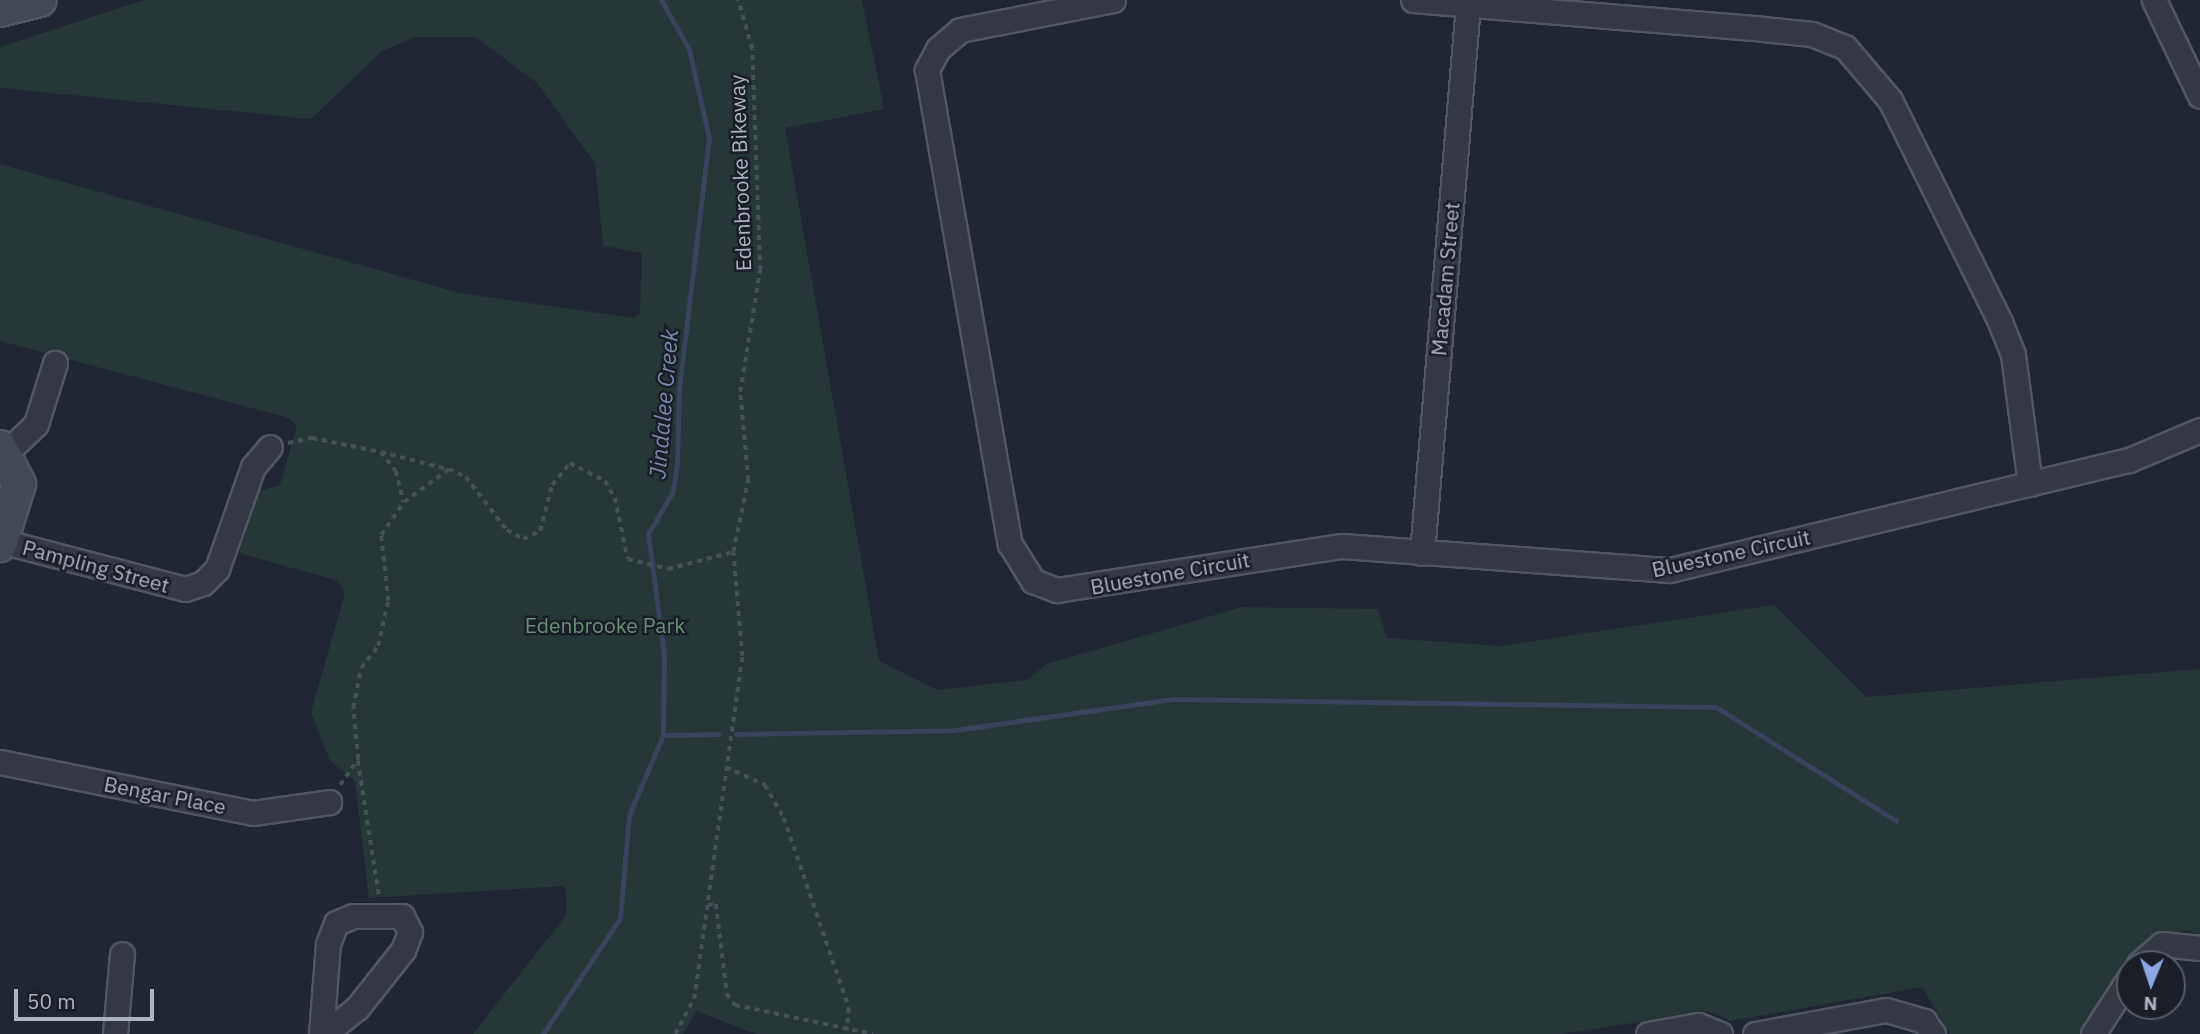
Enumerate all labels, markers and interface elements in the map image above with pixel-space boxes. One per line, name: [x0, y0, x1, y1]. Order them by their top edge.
street label: Edenbrooke Bikeway: [724, 74, 756, 272]
street label: Macadam Street: [1426, 201, 1464, 357]
water label: Jindalee Creek: [643, 328, 683, 480]
street label: Bluestone Circuit: [1649, 524, 1813, 582]
street label: Pampling Street: [20, 534, 172, 598]
street label: Bluestone Circuit: [1088, 547, 1252, 599]
park label: Edenbrooke Park: [525, 612, 685, 638]
street label: Bengar Place: [102, 771, 228, 819]
north arrow: [2116, 950, 2186, 1020]
scale bar: [18, 974, 158, 1018]
text: 50 m: [27, 987, 76, 1015]
text: N: [2143, 992, 2158, 1016]

